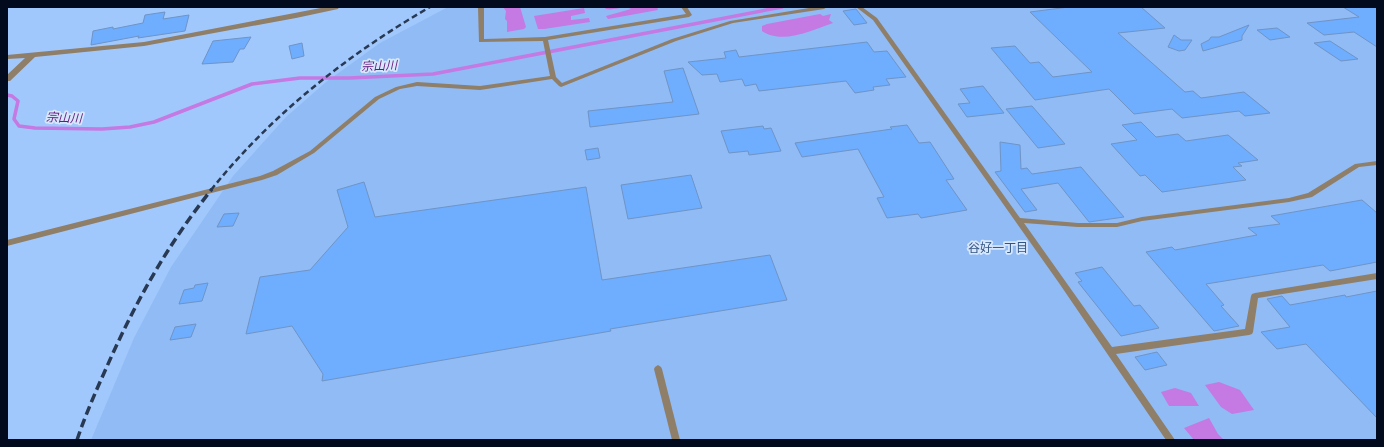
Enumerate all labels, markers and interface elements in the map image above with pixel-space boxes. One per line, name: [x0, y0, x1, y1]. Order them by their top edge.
water label: 宗山川: [361, 58, 399, 74]
water label: 宗山川: [46, 110, 84, 126]
district label: 谷好一丁目: [968, 241, 1028, 255]

